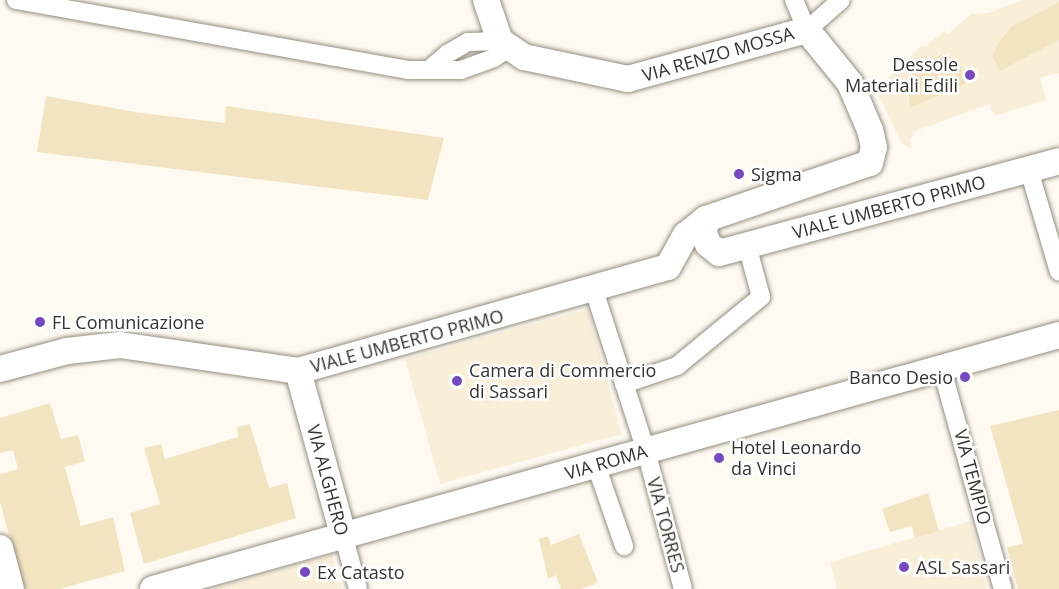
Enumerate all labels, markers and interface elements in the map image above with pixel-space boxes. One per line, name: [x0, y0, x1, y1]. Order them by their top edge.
street label: VIA RENZO MOSSA: [640, 22, 796, 86]
place label: Dessole Materiali Edili: [845, 54, 958, 97]
marker: Dessole Materiali Edili: [963, 68, 977, 82]
place label: Sigma: [751, 163, 802, 185]
marker: Sigma: [732, 167, 746, 181]
street label: VIALE UMBERTO PRIMO: [790, 171, 988, 243]
street label: VIALE UMBERTO PRIMO: [308, 305, 506, 377]
place label: FL Comunicazione: [52, 311, 204, 333]
marker: FL Comunicazione: [33, 315, 47, 329]
place label: Camera di Commercio di Sassari: [469, 360, 656, 403]
place label: Banco Desio: [849, 366, 953, 388]
marker: Banco Desio: [958, 370, 972, 384]
marker: Camera di Commercio di Sassari: [450, 374, 464, 388]
street label: VIA ALGHERO: [303, 422, 353, 538]
street label: VIA TEMPIO: [950, 427, 996, 527]
place label: Hotel Leonardo da Vinci: [731, 437, 861, 480]
street label: VIA ROMA: [562, 440, 650, 484]
marker: Hotel Leonardo da Vinci: [712, 451, 726, 465]
street label: VIA TORRES: [643, 475, 689, 575]
place label: ASL Sassari: [916, 556, 1010, 578]
marker: ASL Sassari: [897, 560, 911, 574]
place label: Ex Catasto: [317, 561, 405, 583]
marker: Ex Catasto: [298, 565, 312, 579]

